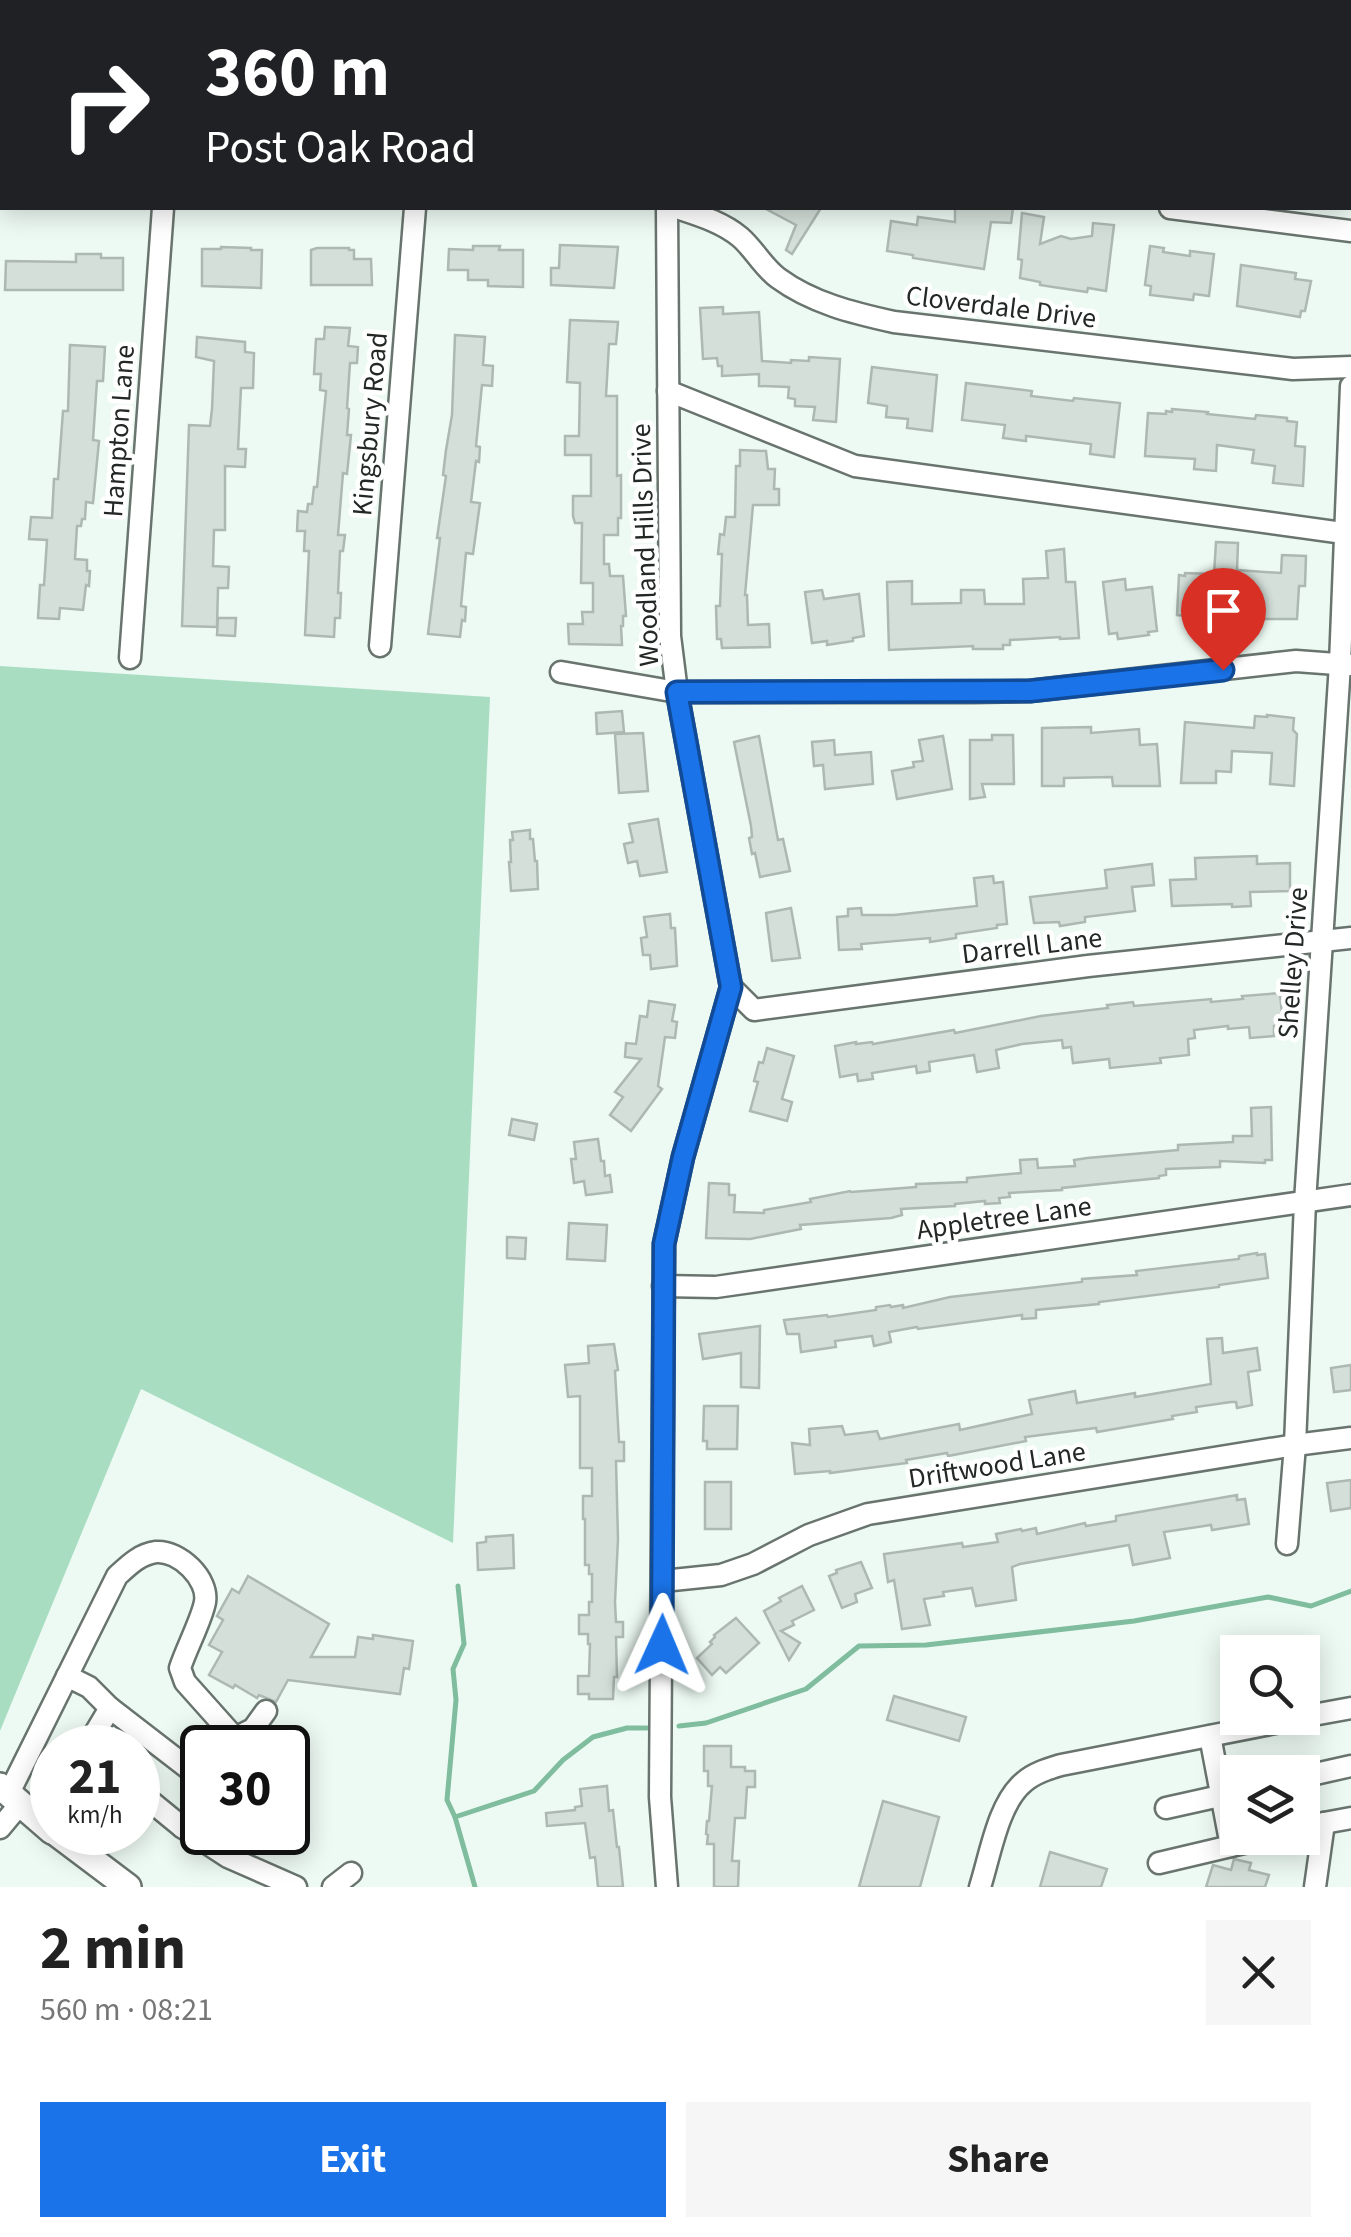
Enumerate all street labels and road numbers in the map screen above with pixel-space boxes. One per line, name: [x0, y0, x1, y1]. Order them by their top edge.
street label: Cloverdale Drive: [904, 275, 1098, 339]
street label: Kingsbury Road: [342, 331, 398, 517]
street label: Hampton Lane: [93, 343, 145, 519]
street label: Woodland Hills Drive: [621, 423, 669, 667]
street label: Shelley Drive: [1268, 886, 1318, 1040]
street label: Darrell Lane: [959, 918, 1105, 974]
street label: Appletree Lane: [914, 1186, 1094, 1250]
street label: Driftwood Lane: [906, 1431, 1088, 1499]

